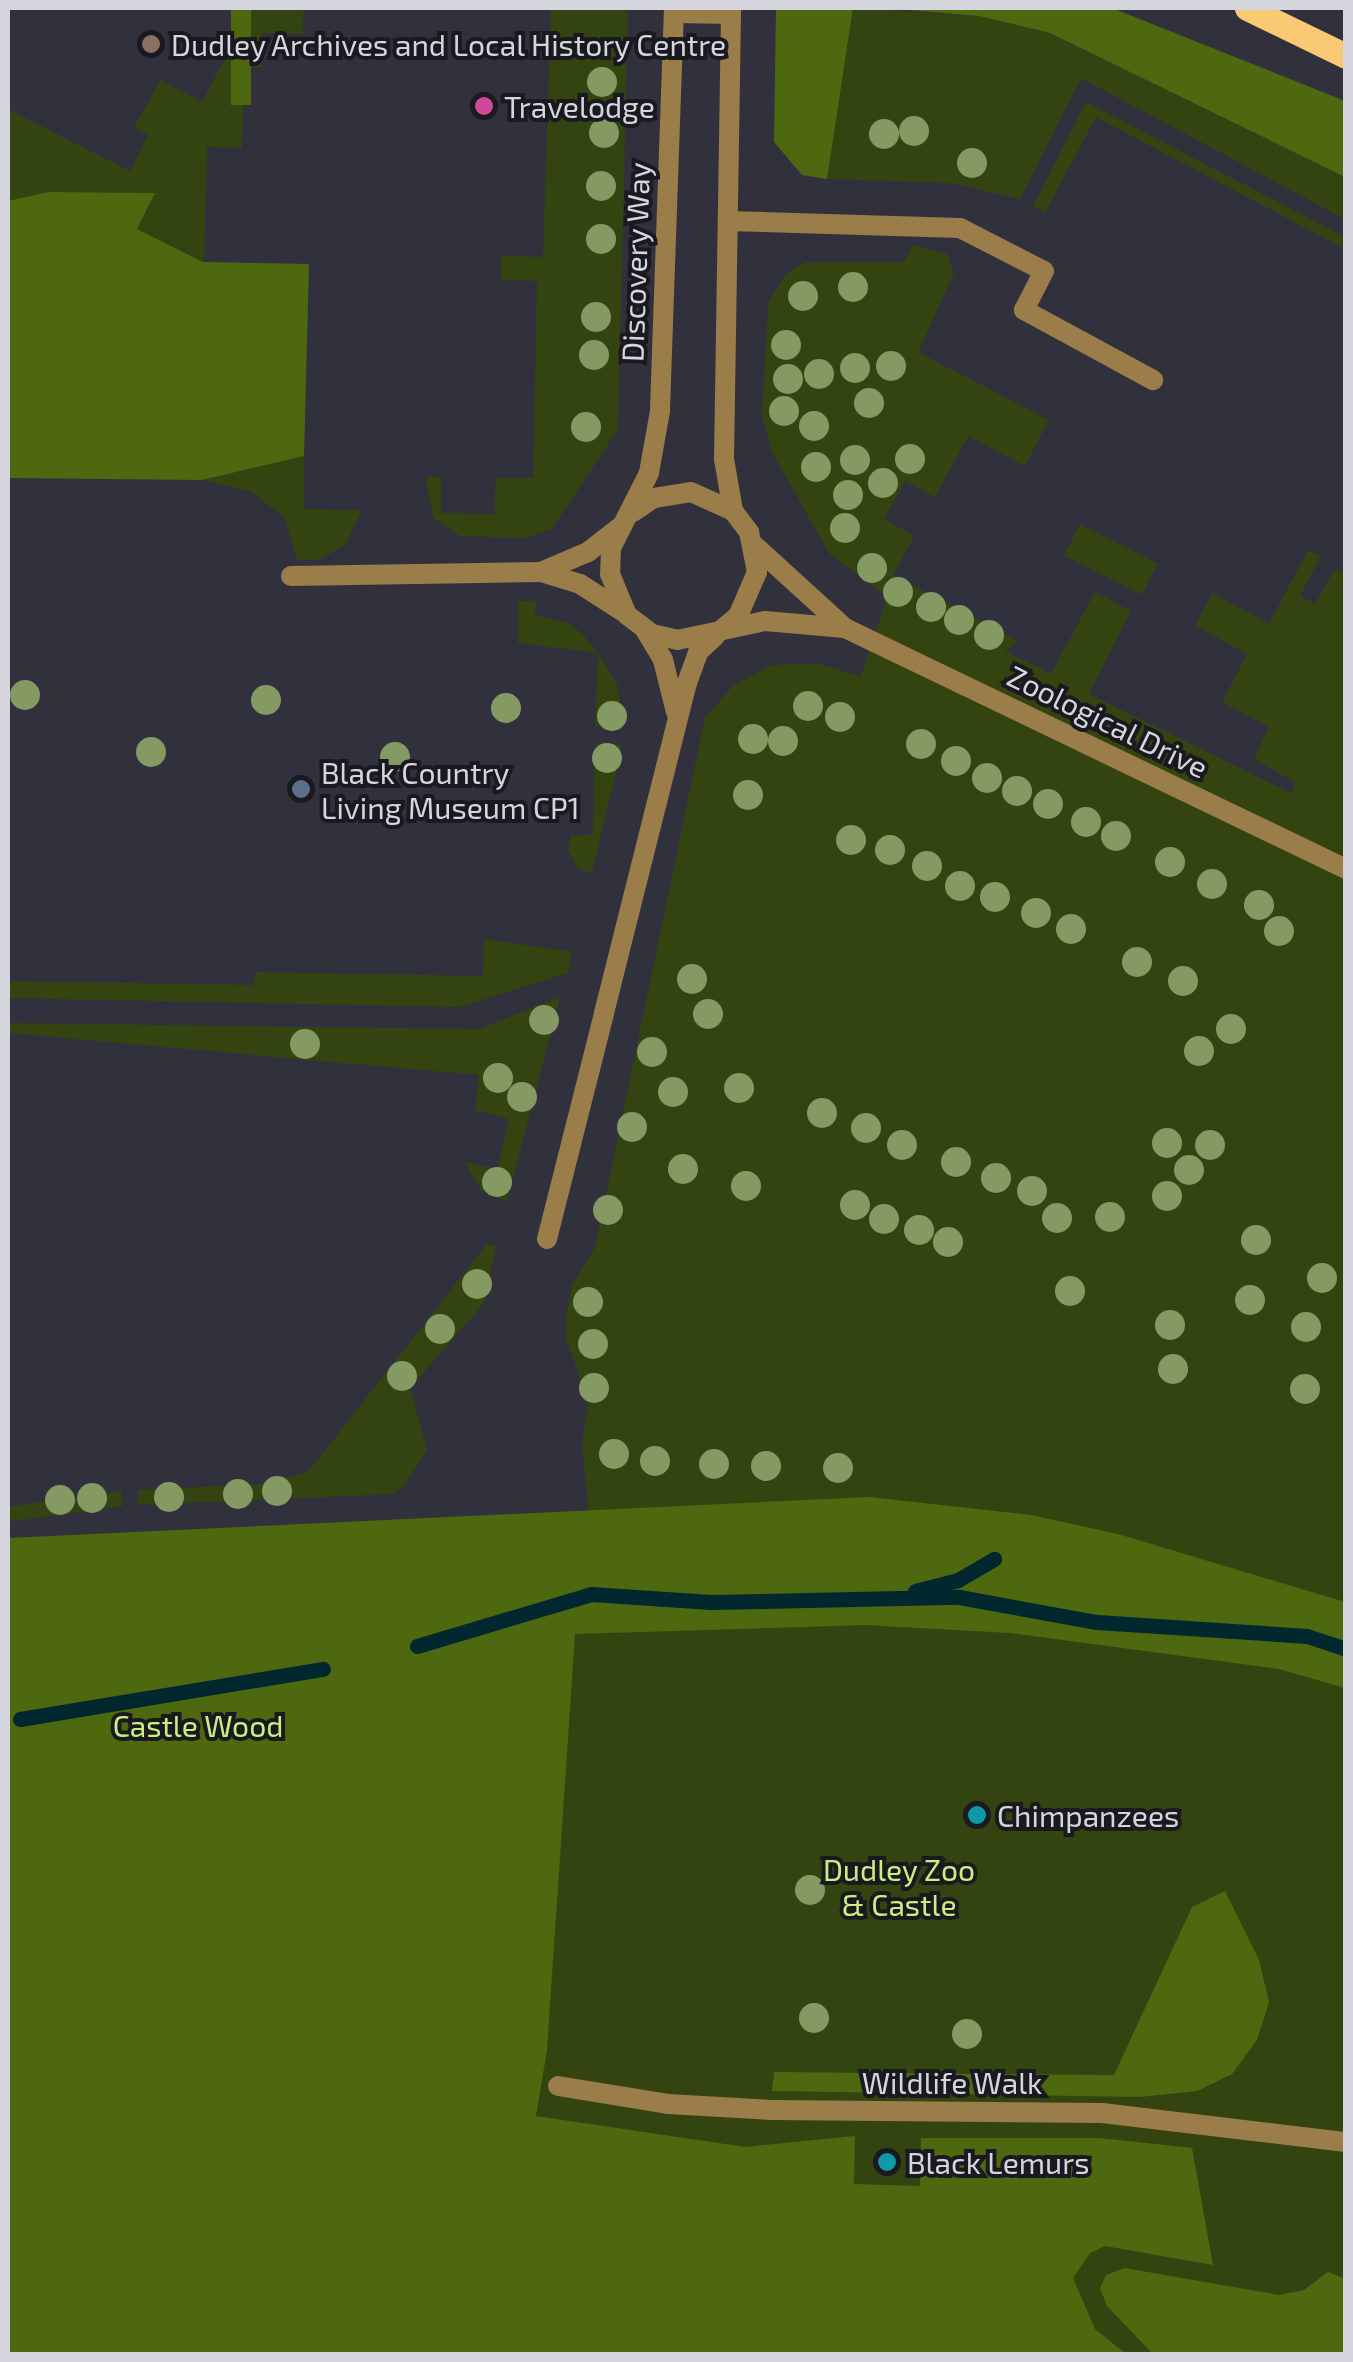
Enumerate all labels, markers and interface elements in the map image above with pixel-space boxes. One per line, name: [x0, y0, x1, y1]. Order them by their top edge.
place label: Dudley Archives and Local History Centre: [171, 26, 729, 62]
marker: Dudley Archives and Local History Centre: [140, 33, 162, 55]
place label: Travelodge: [504, 88, 655, 124]
marker: Travelodge: [473, 95, 495, 117]
street label: Discovery Way: [614, 161, 656, 363]
street label: Zoological Drive: [1002, 657, 1214, 785]
place label: Black Country Living Museum CP1: [321, 754, 580, 824]
marker: Black Country Living Museum CP1: [290, 778, 312, 800]
park label: Castle Wood: [112, 1707, 284, 1743]
place label: Chimpanzees: [997, 1797, 1179, 1833]
marker: Chimpanzees: [966, 1804, 988, 1826]
park label: Dudley Zoo & Castle: [823, 1851, 975, 1922]
street label: Wildlife Walk: [861, 2064, 1043, 2100]
place label: Black Lemurs: [907, 2144, 1090, 2180]
marker: Black Lemurs: [876, 2151, 898, 2173]

